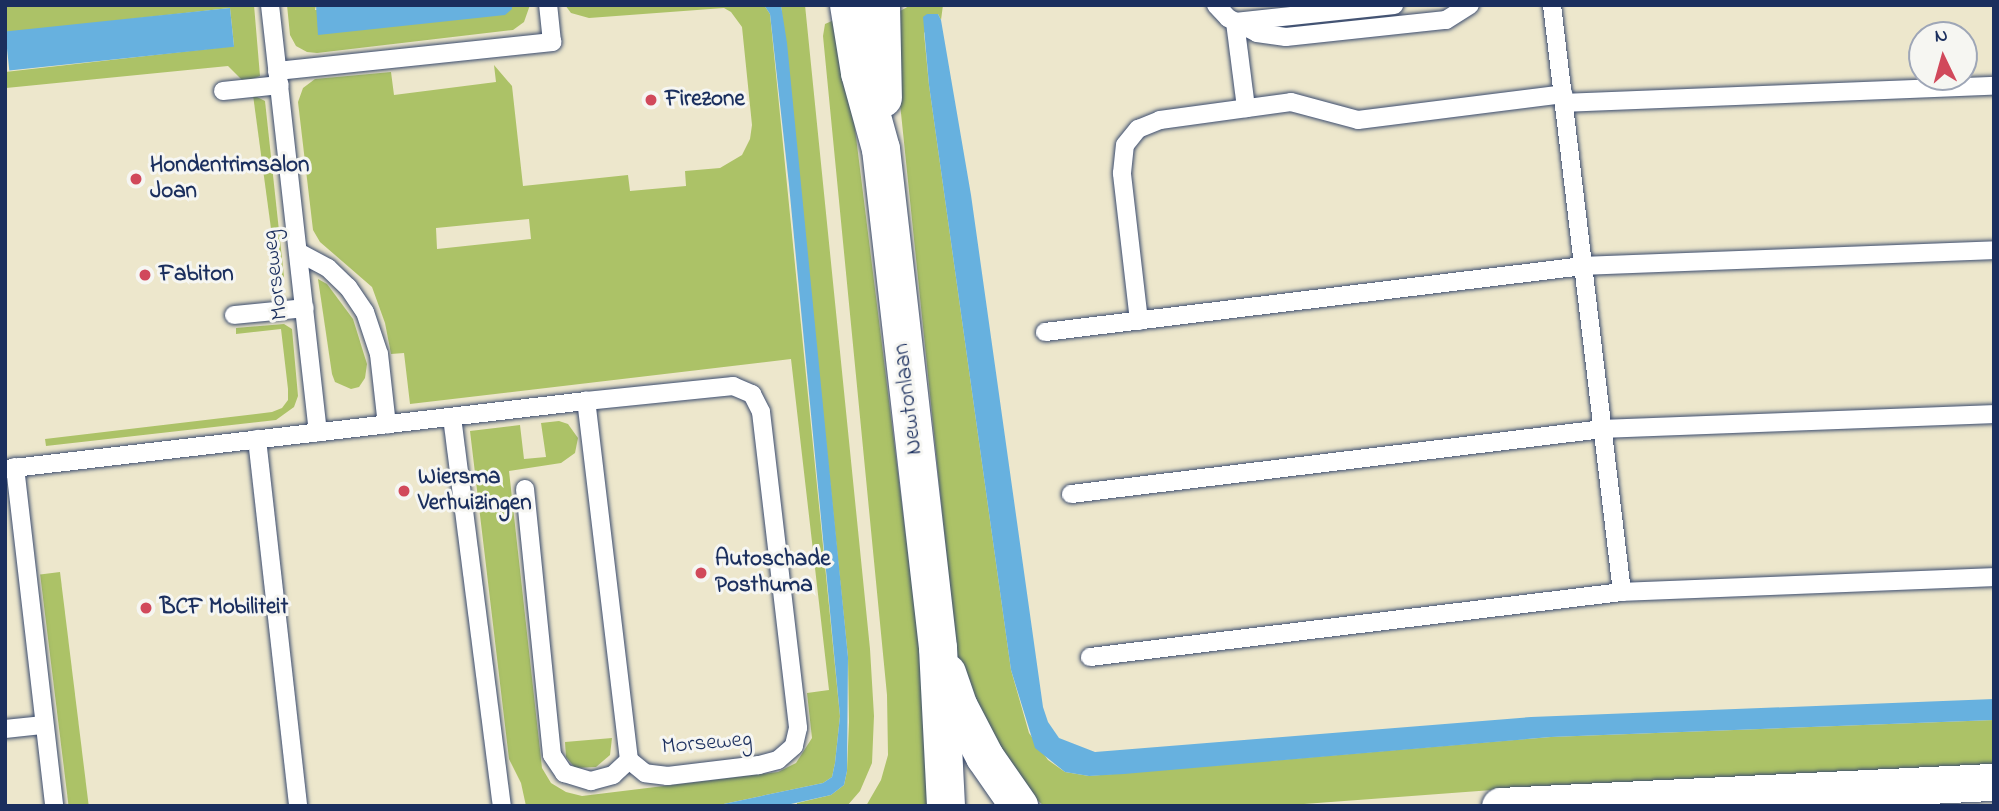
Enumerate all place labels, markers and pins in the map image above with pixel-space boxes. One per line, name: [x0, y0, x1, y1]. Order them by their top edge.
place label: Firezone: [665, 86, 745, 114]
marker: Firezone: [643, 92, 659, 108]
place label: Hondentrimsalon Joan: [150, 152, 309, 206]
marker: Hondentrimsalon Joan: [128, 171, 144, 187]
place label: Fabiton: [159, 261, 234, 289]
marker: Fabiton: [137, 267, 153, 283]
place label: Wiersma Verhuizingen: [418, 464, 532, 518]
marker: Wiersma Verhuizingen: [396, 483, 412, 499]
place label: Autoschade Posthuma: [715, 546, 830, 600]
marker: Autoschade Posthuma: [693, 565, 709, 581]
place label: BCF Mobiliteit: [160, 594, 288, 622]
marker: BCF Mobiliteit: [138, 600, 154, 616]

